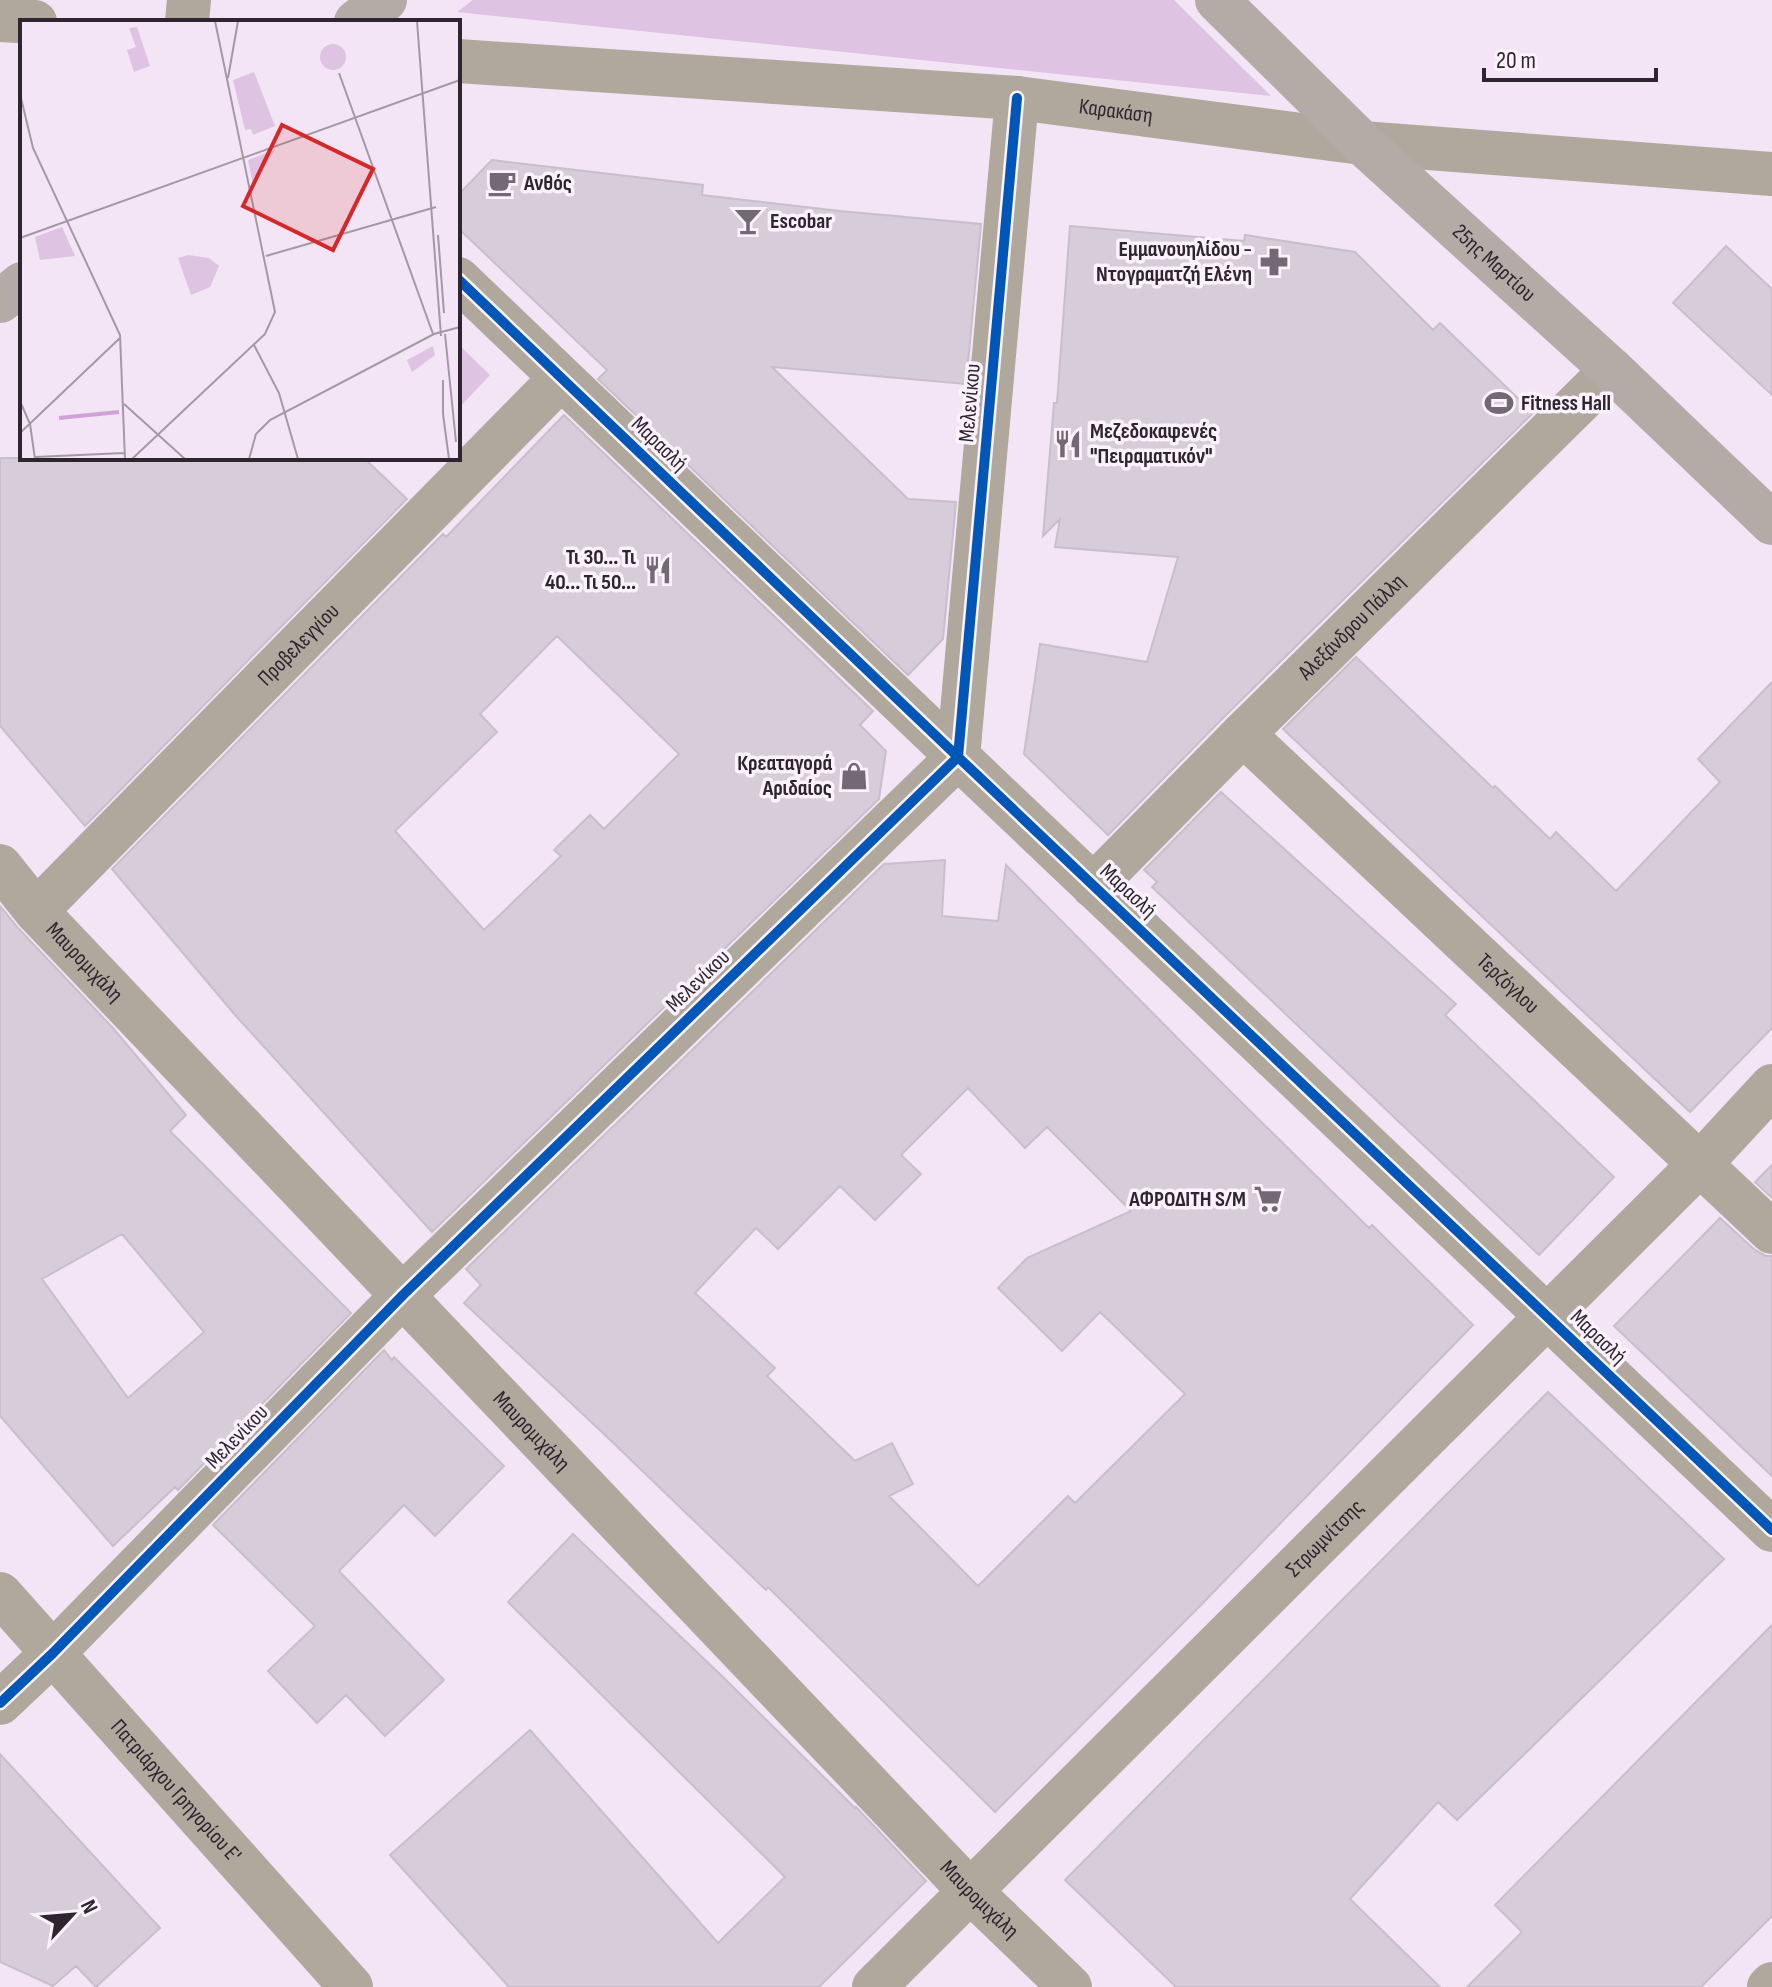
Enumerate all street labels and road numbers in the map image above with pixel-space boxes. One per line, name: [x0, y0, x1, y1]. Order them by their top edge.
street label: Καρακάση: [1078, 93, 1154, 129]
street label: 25ης Μαρτίου: [1447, 218, 1541, 308]
street label: Μελενίκου: [953, 363, 987, 443]
street label: Μαρασλή: [625, 411, 693, 477]
street label: Αλεξάνδρου Πάλλη: [1292, 568, 1411, 686]
street label: Προβελεγγίου: [252, 598, 345, 691]
street label: Μαρασλή: [1094, 858, 1162, 924]
street label: Μαυρομιχάλη: [40, 916, 129, 1008]
street label: Μελενίκου: [660, 944, 736, 1018]
street label: Τερζόγλου: [1471, 948, 1545, 1019]
street label: Μαρασλή: [1564, 1304, 1632, 1370]
street label: Μαυρομιχάλη: [487, 1385, 576, 1477]
street label: Μελενίκου: [200, 1399, 274, 1475]
street label: Στρωμνίτσης: [1280, 1494, 1369, 1583]
street label: Πατριάρχου Γρηγορίου Ε': [105, 1714, 247, 1868]
street label: Μαυρομιχάλη: [934, 1854, 1025, 1944]

